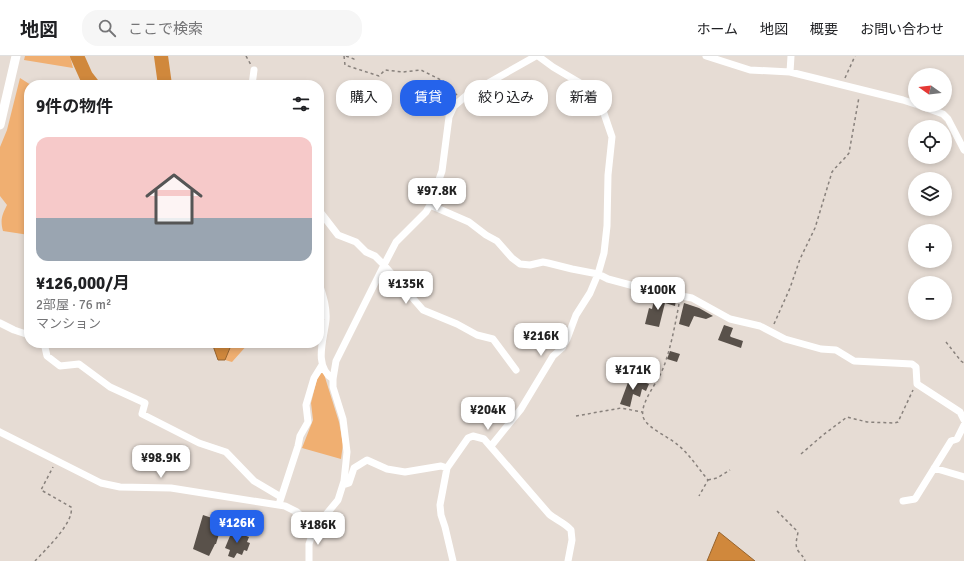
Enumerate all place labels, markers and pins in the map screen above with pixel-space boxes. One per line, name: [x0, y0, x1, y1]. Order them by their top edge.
pin: ¥97.8K: [404, 178, 470, 212]
pin: ¥135K: [378, 271, 434, 305]
pin: ¥100K: [630, 277, 686, 311]
pin: ¥216K: [513, 323, 569, 357]
pin: ¥171K: [605, 357, 661, 391]
pin: ¥204K: [460, 397, 516, 431]
pin: ¥98.9K: [128, 445, 194, 479]
pin: ¥126K: [209, 510, 265, 544]
pin: ¥186K: [290, 512, 346, 546]

